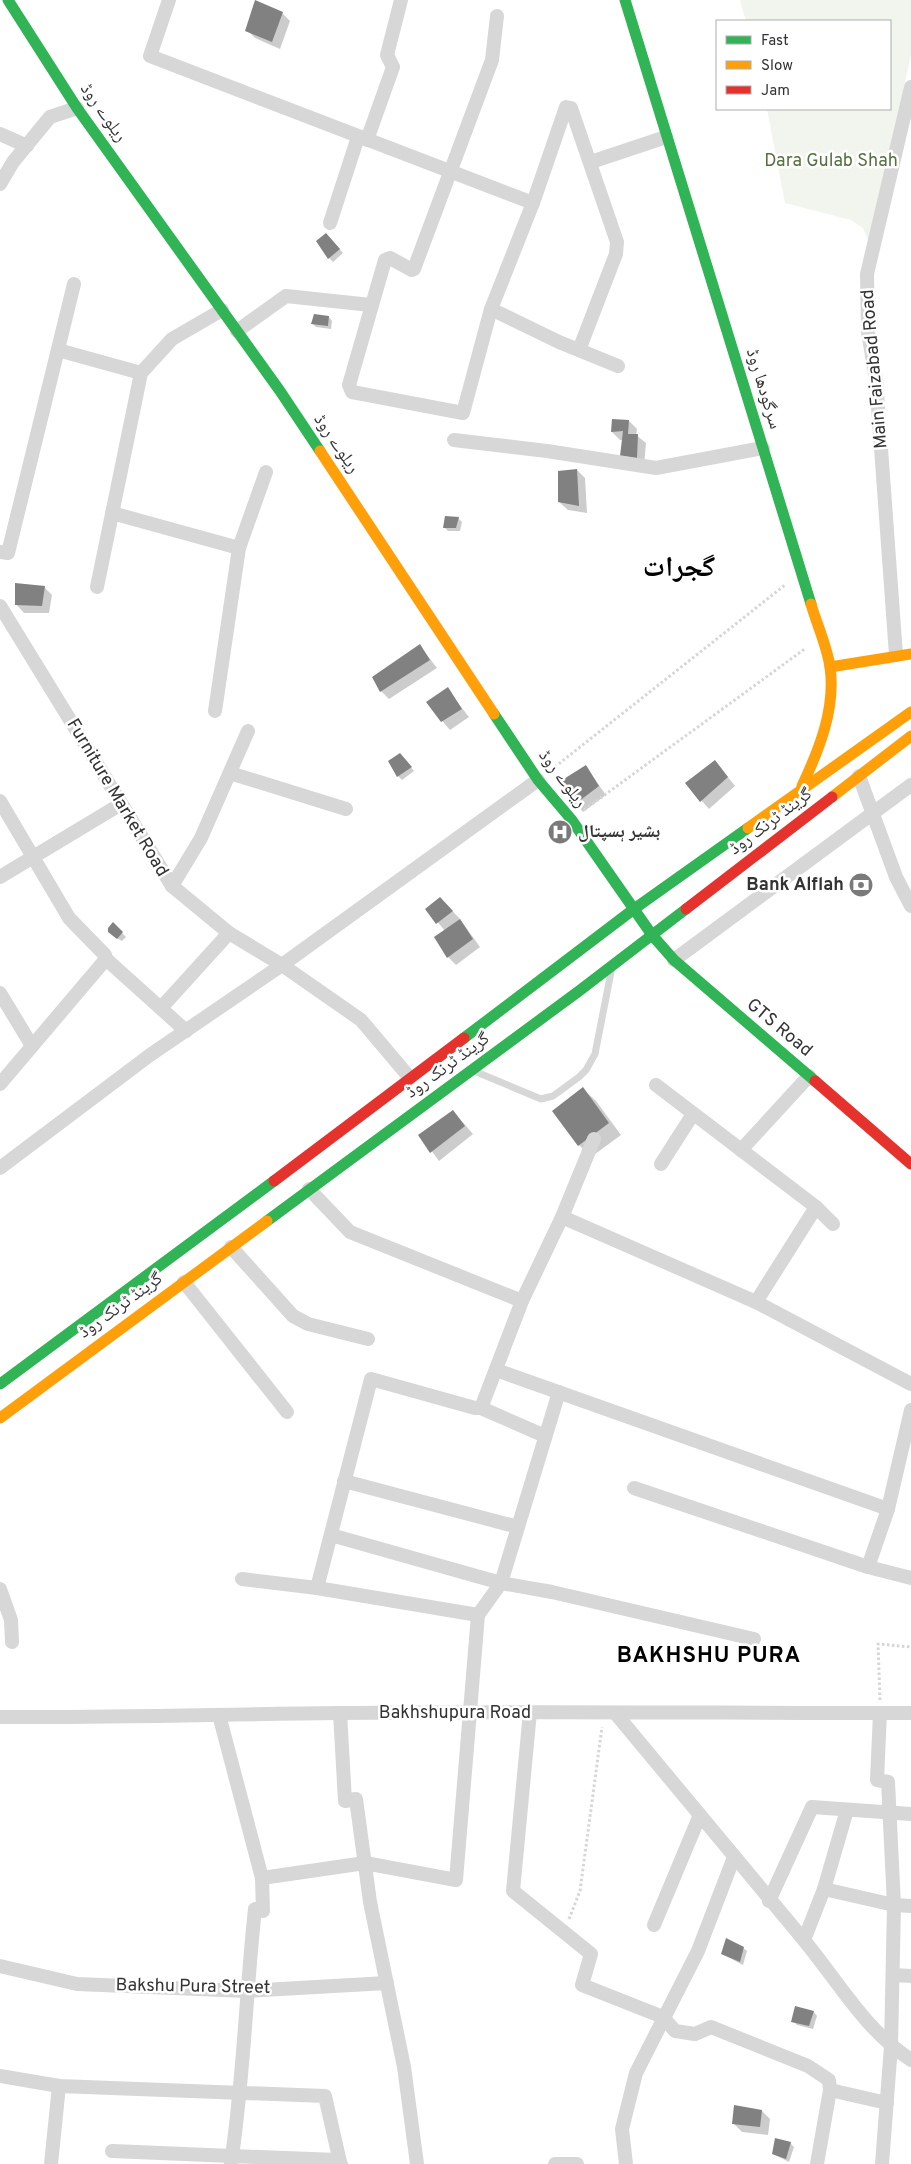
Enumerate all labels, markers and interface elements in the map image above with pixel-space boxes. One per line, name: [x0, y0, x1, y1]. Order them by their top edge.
legend: [716, 20, 891, 110]
text: Fast: [761, 32, 789, 51]
text: Slow: [761, 57, 793, 76]
street label: ریلوے روڈ: [74, 79, 132, 147]
text: Jam: [761, 82, 790, 101]
park label: Dara Gulab Shah: [764, 150, 898, 173]
street label: Main Faizabad Road: [857, 288, 893, 450]
street label: سرگودھا روڈ: [740, 346, 786, 432]
street label: ریلوے روڈ: [308, 410, 364, 478]
district label: گجرات: [643, 551, 715, 587]
street label: Furniture Market Road: [61, 715, 173, 881]
street label: ریلوے روڈ: [533, 745, 591, 813]
street label: گرینڈ ٹرنک روڈ: [725, 783, 818, 861]
hospital icon: بشیر ہسپتال: [547, 819, 573, 845]
place label: بشیر ہسپتال: [578, 821, 660, 844]
bank icon: Bank Alflah: [848, 872, 874, 898]
place label: Bank Alflah: [746, 874, 844, 897]
street label: GTS Road: [741, 994, 817, 1062]
street label: گرینڈ ٹرنک روڈ: [401, 1027, 495, 1104]
street label: گرینڈ ٹرنک روڈ: [74, 1267, 168, 1344]
district label: BAKHSHU PURA: [617, 1643, 801, 1670]
street label: Bakhshupura Road: [379, 1702, 531, 1725]
street label: Bakshu Pura Street: [115, 1974, 271, 2000]

